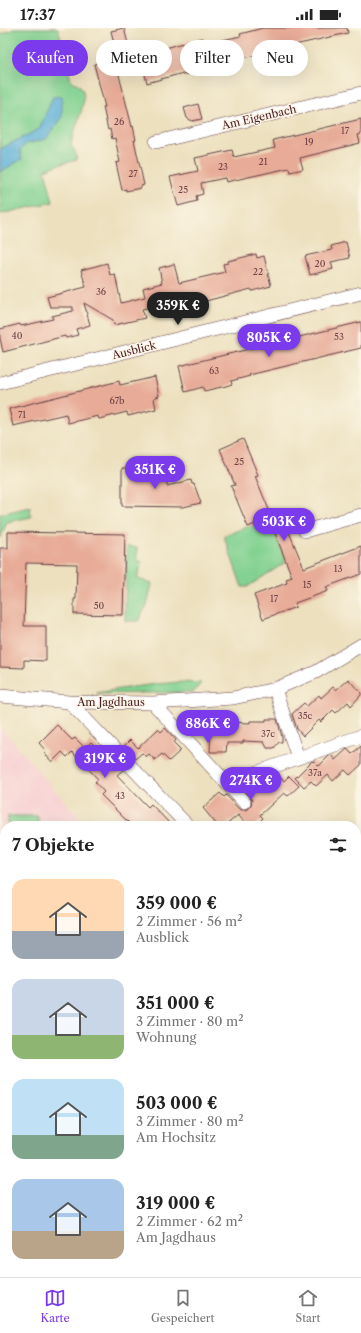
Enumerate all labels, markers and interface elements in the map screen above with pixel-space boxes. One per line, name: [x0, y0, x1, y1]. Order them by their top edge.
text: 17:37: [20, 5, 55, 24]
chip: Kaufen: [12, 40, 88, 76]
chip: Mieten: [96, 40, 172, 76]
chip: Filter: [180, 40, 244, 76]
chip: Neu: [252, 40, 308, 76]
street label: Am Eigenbach: [219, 102, 298, 133]
house number: 26: [114, 116, 124, 127]
house number: 17: [341, 125, 350, 136]
house number: 19: [304, 136, 314, 147]
house number: 21: [259, 156, 268, 167]
house number: 23: [218, 161, 228, 172]
house number: 27: [128, 168, 138, 179]
house number: 25: [178, 184, 188, 195]
house number: 20: [315, 258, 326, 269]
house number: 22: [253, 266, 263, 277]
house number: 36: [96, 286, 106, 297]
pin: 359K €: [145, 292, 211, 326]
text: 359K €: [156, 297, 200, 313]
pin: 805K €: [236, 324, 302, 358]
text: 805K €: [246, 329, 292, 345]
house number: 40: [12, 330, 23, 341]
house number: 53: [334, 331, 344, 342]
street label: Ausblick: [110, 338, 158, 362]
house number: 63: [209, 365, 219, 376]
house number: 67b: [109, 395, 125, 406]
house number: 71: [18, 409, 26, 420]
pin: 351K €: [122, 456, 188, 490]
house number: 25: [234, 456, 244, 467]
text: 351K €: [134, 461, 176, 477]
pin: 503K €: [251, 508, 317, 542]
text: 503K €: [262, 513, 306, 529]
house number: 13: [334, 563, 342, 574]
house number: 15: [303, 579, 311, 590]
house number: 17: [270, 593, 279, 604]
house number: 50: [94, 600, 105, 611]
street label: Am Jagdhaus: [76, 695, 145, 709]
pin: 886K €: [175, 710, 241, 744]
house number: 35c: [298, 710, 313, 721]
text: 886K €: [185, 715, 231, 731]
house number: 37c: [261, 728, 275, 739]
pin: 319K €: [72, 745, 138, 779]
text: 319K €: [84, 750, 126, 766]
pin: 274K €: [218, 767, 284, 801]
house number: 37a: [308, 767, 322, 778]
text: 274K €: [229, 772, 273, 788]
house number: 43: [115, 790, 125, 801]
icon: filters: [327, 834, 349, 856]
text: 7 Objekte: [12, 835, 95, 855]
text: 359 000 €: [136, 893, 217, 913]
icon: home: [44, 895, 92, 943]
text: 2 Zimmer · 56 m²: [136, 913, 243, 929]
text: Ausblick: [136, 929, 189, 945]
text: 351 000 €: [136, 993, 214, 1013]
icon: home: [44, 995, 92, 1043]
text: 3 Zimmer · 80 m²: [136, 1013, 243, 1029]
text: Wohnung: [136, 1029, 196, 1045]
text: 503 000 €: [136, 1093, 218, 1113]
icon: home: [44, 1095, 92, 1143]
text: 3 Zimmer · 80 m²: [136, 1113, 243, 1129]
text: Am Hochsitz: [136, 1129, 216, 1145]
text: 319 000 €: [136, 1193, 215, 1213]
icon: home: [44, 1195, 92, 1243]
text: 2 Zimmer · 62 m²: [136, 1213, 243, 1229]
text: Am Jagdhaus: [136, 1229, 216, 1245]
tab: Karte: [41, 1287, 70, 1325]
tab: Gespeichert: [151, 1287, 214, 1325]
tab: Start: [296, 1287, 320, 1325]

